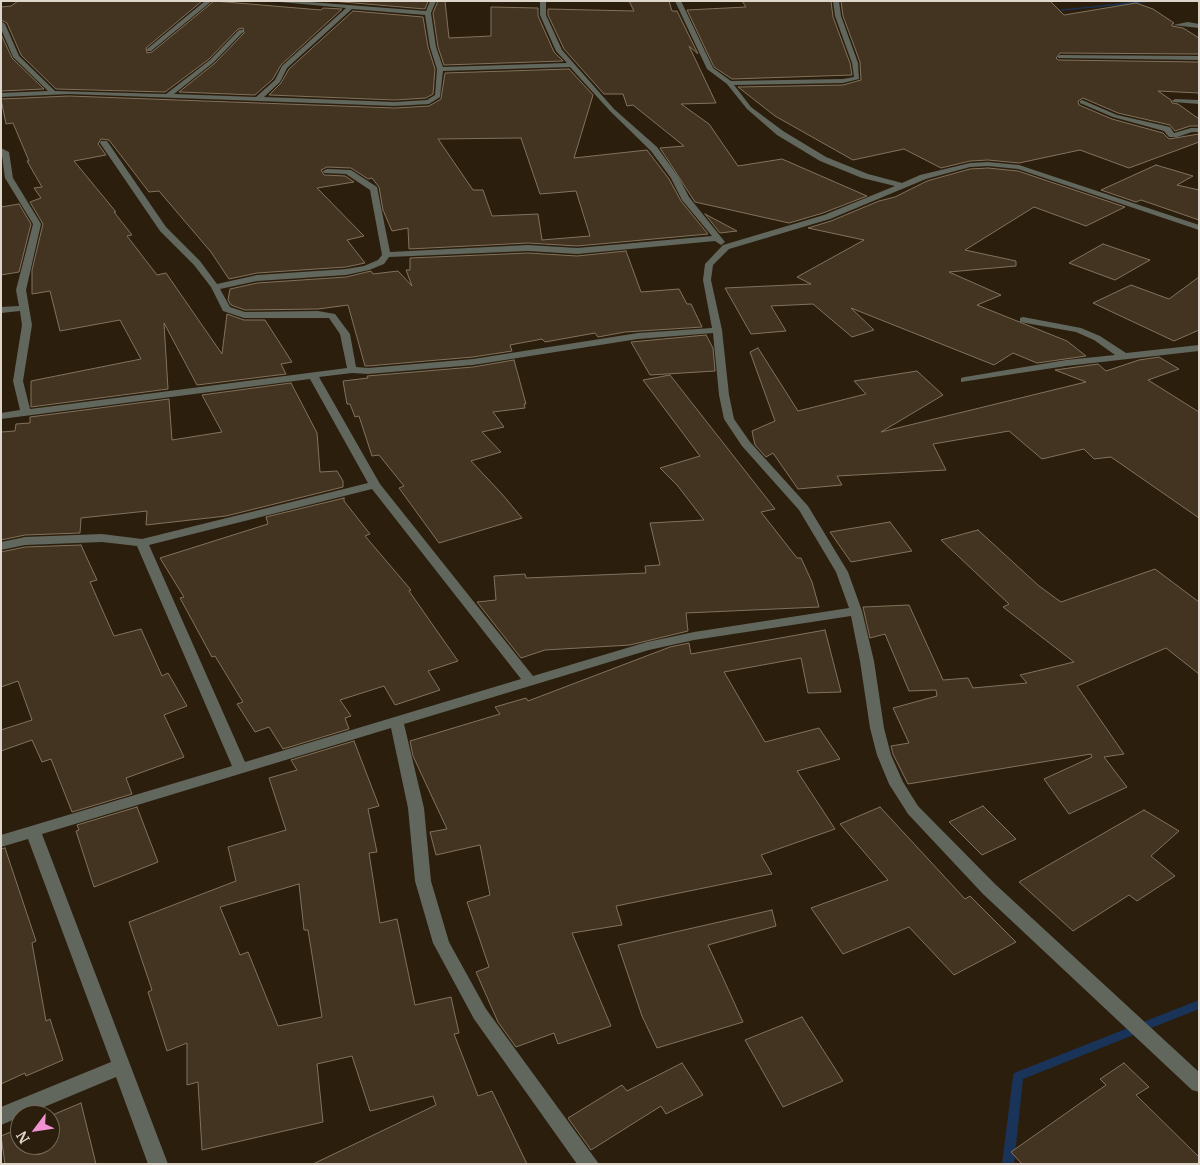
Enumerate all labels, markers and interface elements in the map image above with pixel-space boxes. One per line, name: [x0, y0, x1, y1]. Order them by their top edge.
north arrow: [10, 1105, 60, 1155]
text: N: [12, 1128, 34, 1147]

